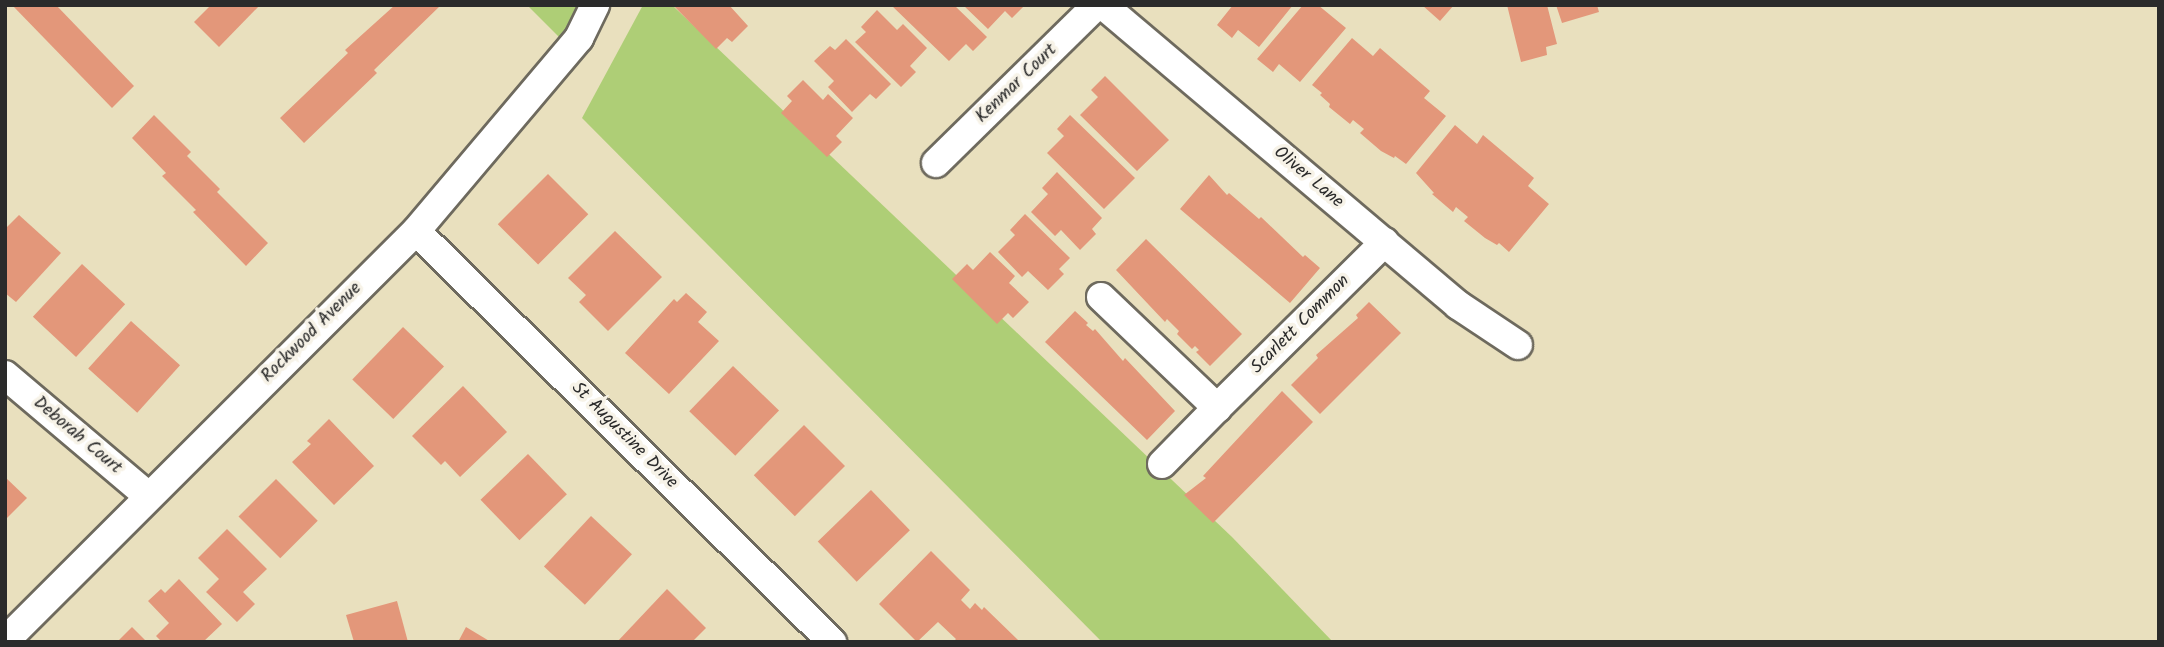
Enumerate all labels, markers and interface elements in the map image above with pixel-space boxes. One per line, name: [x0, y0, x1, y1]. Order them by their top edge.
street label: Kenmar Court: [972, 40, 1062, 128]
street label: Oliver Lane: [1269, 143, 1347, 213]
street label: Scarlett Common: [1247, 271, 1355, 379]
street label: Rockwood Avenue: [257, 278, 367, 388]
street label: St Augustine Drive: [566, 378, 682, 494]
street label: Deborah Court: [28, 393, 126, 479]

